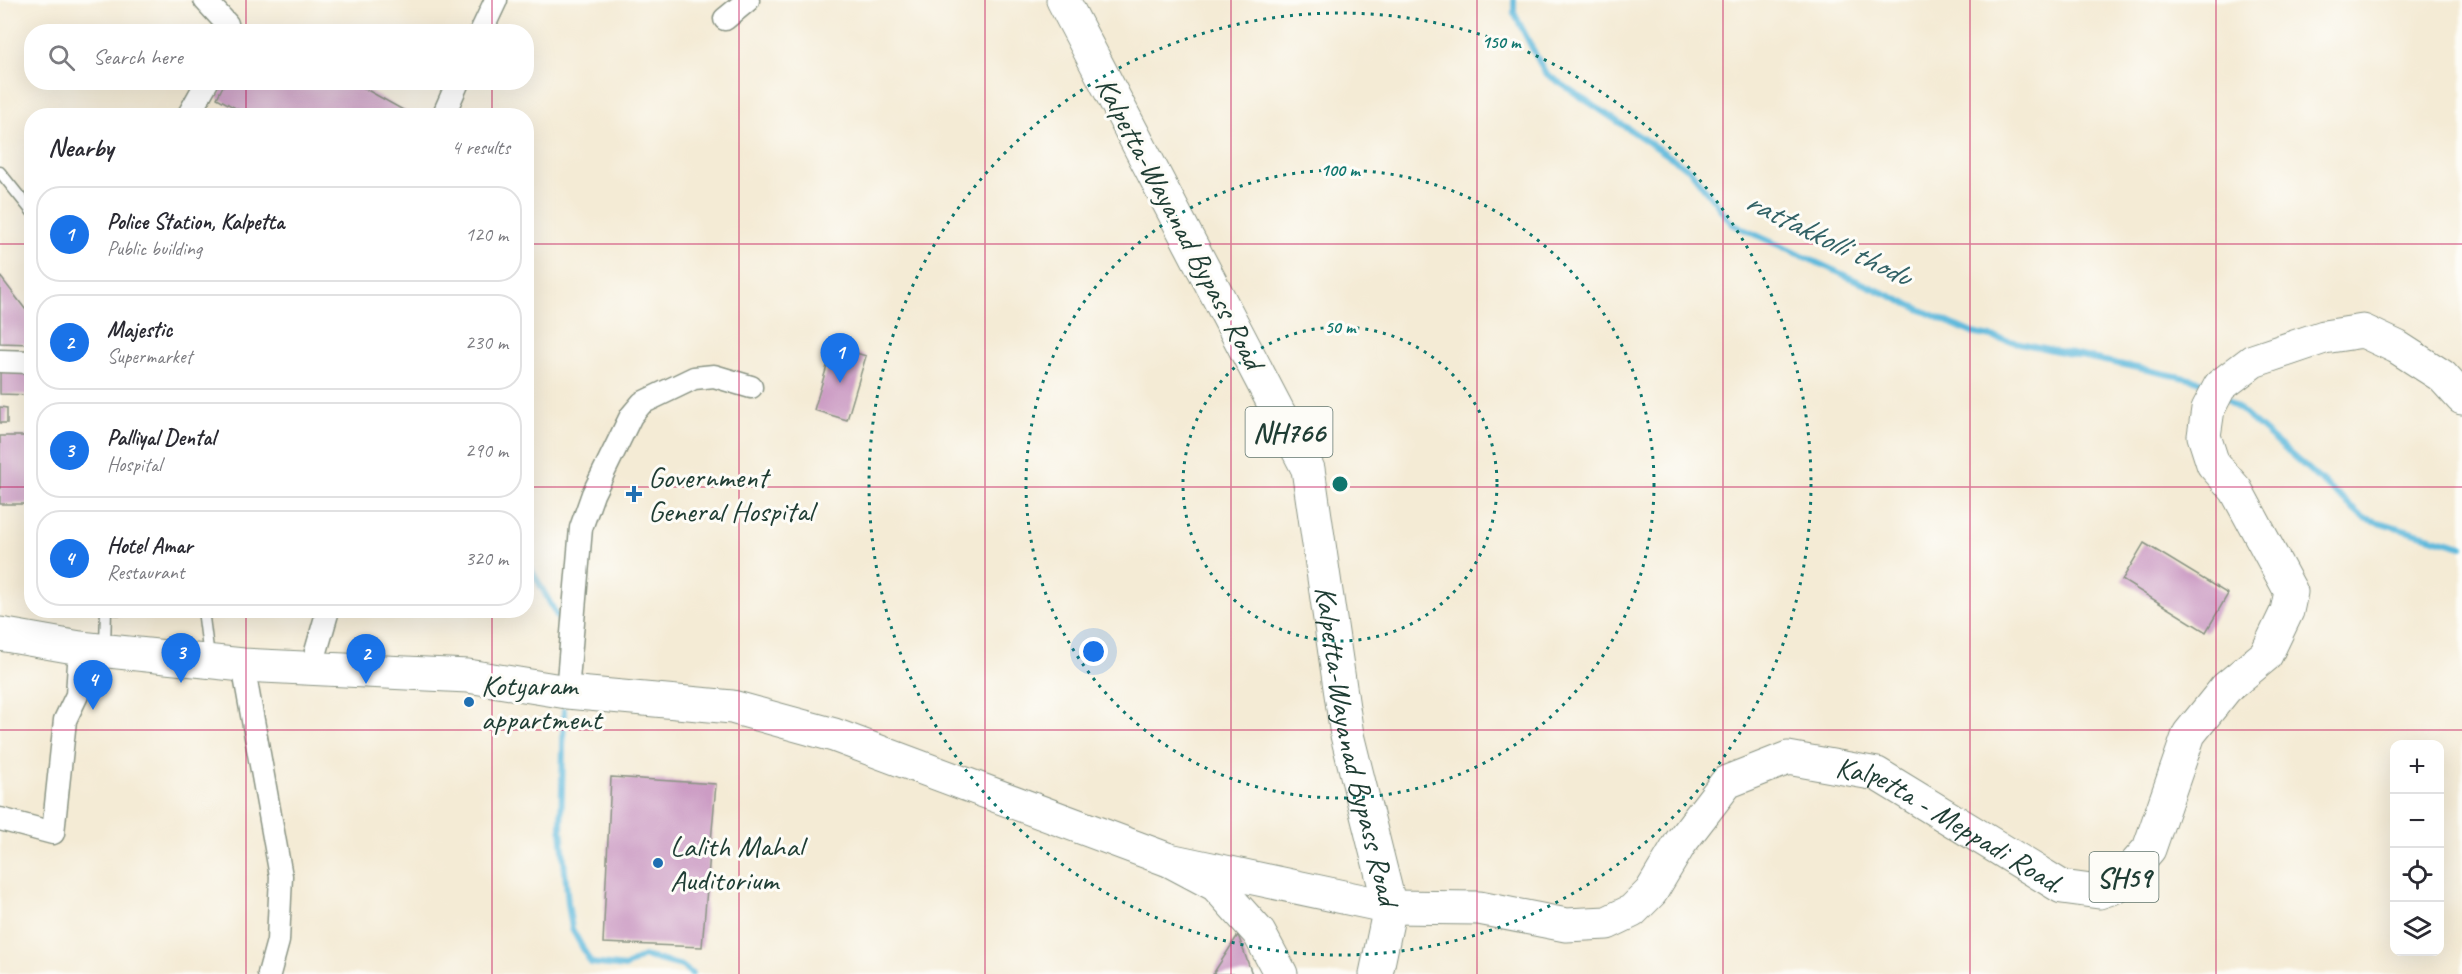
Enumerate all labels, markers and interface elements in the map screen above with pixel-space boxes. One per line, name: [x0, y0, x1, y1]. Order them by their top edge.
search box: [24, 24, 534, 90]
text: 150 m: [1482, 31, 1522, 53]
icon: search: [45, 41, 78, 74]
text: Search here: [93, 43, 183, 71]
street label: Kalpetta-Wayanad Bypass Road: [1087, 71, 1275, 379]
text: Nearby: [48, 131, 113, 164]
text: 4 results: [451, 135, 510, 160]
text: 100 m: [1321, 159, 1361, 181]
water label: rattakkolli thodu: [1738, 180, 1921, 298]
text: Police Station, Kalpetta: [107, 208, 284, 236]
text: 1: [65, 222, 74, 247]
text: 120 m: [465, 222, 508, 247]
text: Public building: [107, 236, 202, 261]
text: Majestic: [107, 316, 172, 344]
text: 50 m: [1325, 316, 1357, 338]
text: 2: [65, 330, 74, 355]
text: 230 m: [465, 330, 508, 355]
pin: 1: [820, 334, 860, 383]
text: Supermarket: [107, 344, 192, 369]
road number: NH766: [1246, 407, 1332, 457]
text: Palliyal Dental: [107, 424, 215, 452]
text: 3: [65, 438, 74, 463]
text: 290 m: [465, 438, 508, 463]
text: Hospital: [107, 452, 162, 477]
place label: Government General Hospital: [648, 458, 818, 530]
centre of rings: [1330, 474, 1350, 494]
marker: Government General Hospital: [625, 485, 643, 503]
text: Hotel Amar: [107, 532, 192, 560]
text: 4: [65, 546, 74, 571]
text: 320 m: [465, 546, 508, 571]
text: Restaurant: [107, 560, 184, 585]
street label: Kalpetta-Wayanad Bypass Road: [1306, 583, 1409, 913]
pin: 3: [162, 634, 201, 683]
pin: 2: [346, 634, 386, 684]
your location: [1079, 637, 1108, 666]
pin: 4: [74, 660, 112, 710]
place label: Kotyaram appartment: [481, 666, 604, 738]
marker: Kotyaram appartment: [462, 695, 476, 709]
map controls: [2390, 740, 2444, 956]
button: +: [2390, 740, 2444, 794]
street label: Kalpetta - Meppadi Road.: [1833, 748, 2070, 902]
button: −: [2390, 794, 2444, 848]
place label: Lalith Mahal Auditorium: [670, 827, 808, 899]
button: locate: [2390, 848, 2444, 902]
road number: SH59: [2090, 852, 2158, 902]
marker: Lalith Mahal Auditorium: [651, 856, 665, 870]
button: layers: [2390, 902, 2444, 956]

